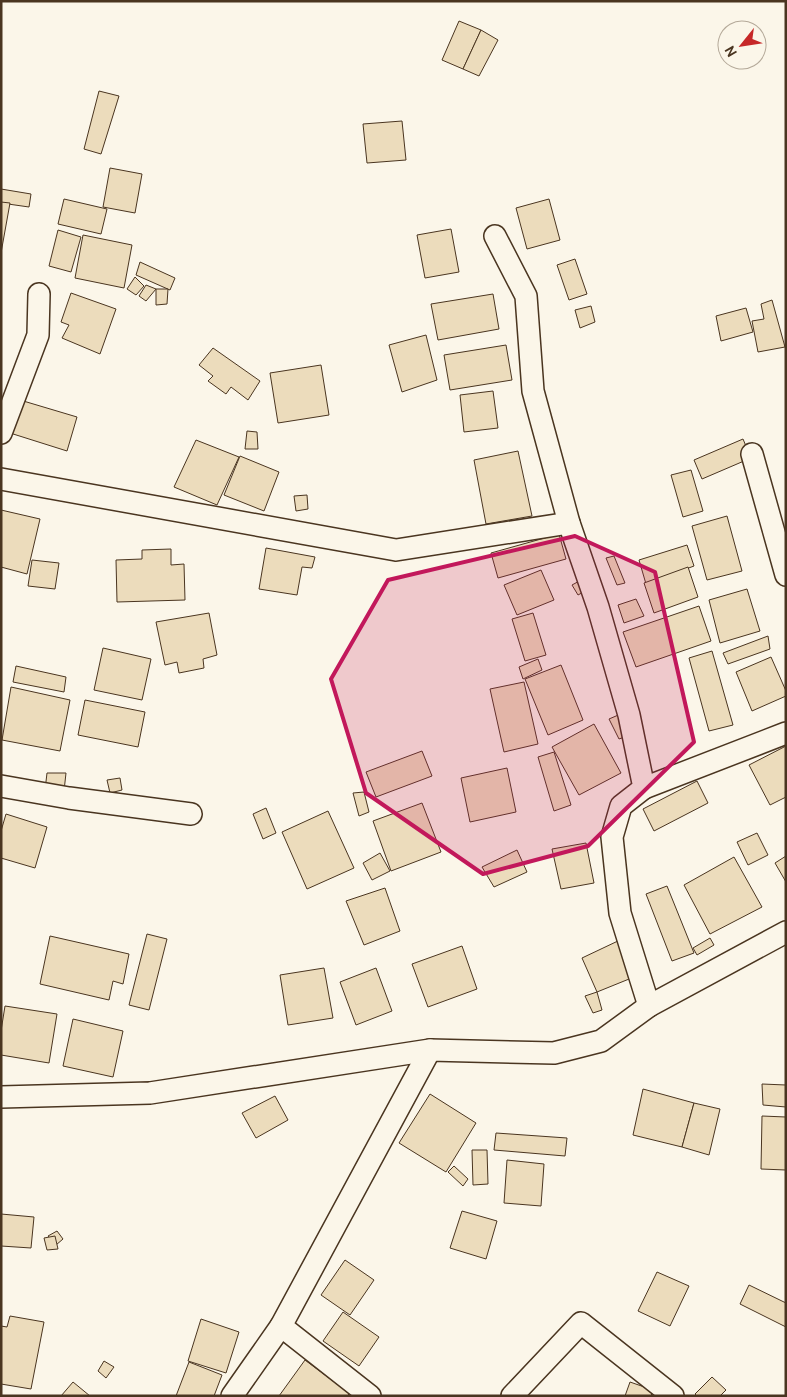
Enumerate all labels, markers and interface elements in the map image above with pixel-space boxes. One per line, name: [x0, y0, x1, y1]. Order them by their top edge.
north arrow: [717, 20, 767, 70]
text: N: [720, 43, 741, 60]

